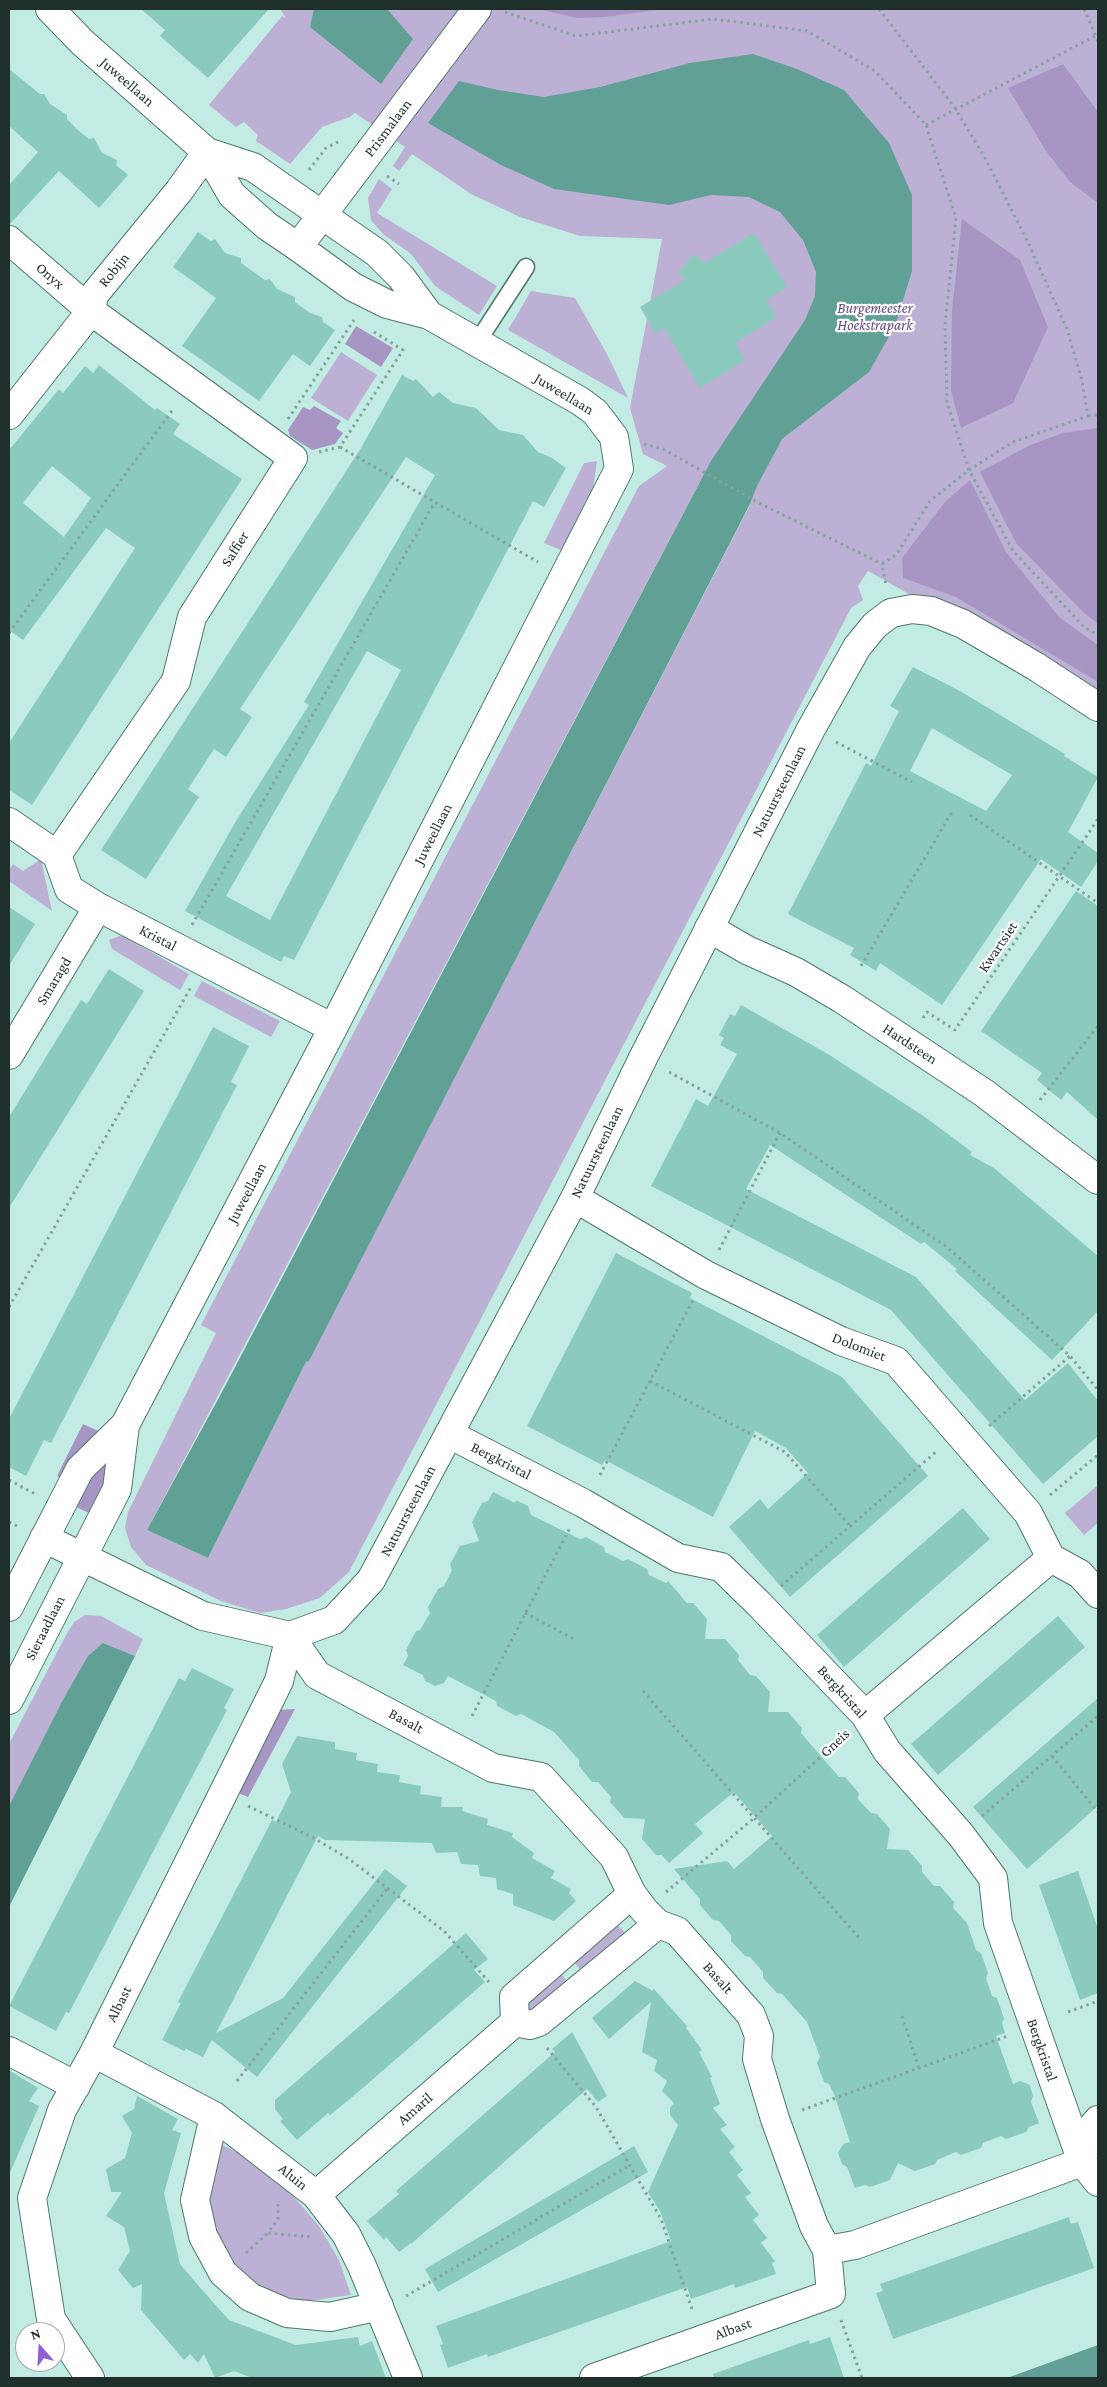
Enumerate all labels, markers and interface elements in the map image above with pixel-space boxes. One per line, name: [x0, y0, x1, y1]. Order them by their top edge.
street label: Juweellaan: [96, 53, 158, 111]
street label: Prismalaan: [360, 96, 416, 160]
street label: Robijn: [95, 249, 133, 291]
street label: Onyx: [32, 259, 68, 293]
park label: Burgemeester Hoekstrapark: [837, 299, 913, 334]
street label: Juweellaan: [531, 369, 597, 419]
street label: Saffier: [217, 528, 253, 570]
street label: Natuursteenlaan: [748, 742, 810, 840]
street label: Juweellaan: [410, 800, 456, 868]
street label: Kwartsiet: [974, 918, 1022, 976]
street label: Kristal: [136, 921, 180, 955]
street label: Smaragd: [33, 954, 75, 1008]
street label: Hardsteen: [879, 1020, 941, 1068]
street label: Natuursteenlaan: [567, 1103, 627, 1201]
street label: Juweellaan: [223, 1159, 271, 1227]
street label: Dolomiet: [829, 1329, 889, 1365]
street label: Bergkristal: [468, 1438, 534, 1484]
street label: Natuursteenlaan: [376, 1462, 440, 1560]
street label: Sieraadlaan: [21, 1593, 69, 1663]
street label: Bergkristal: [813, 1662, 871, 1722]
street label: Basalt: [385, 1704, 427, 1738]
street label: Gneis: [816, 1725, 854, 1761]
street label: Basalt: [699, 1958, 737, 1998]
street label: Albast: [102, 1983, 136, 2025]
street label: Bergkristal: [1023, 2016, 1061, 2084]
street label: Amaril: [394, 2089, 436, 2129]
street label: Aluin: [275, 2160, 311, 2194]
street label: Albast: [712, 2314, 754, 2344]
north arrow: [15, 2322, 65, 2372]
text: N: [28, 2325, 43, 2343]

